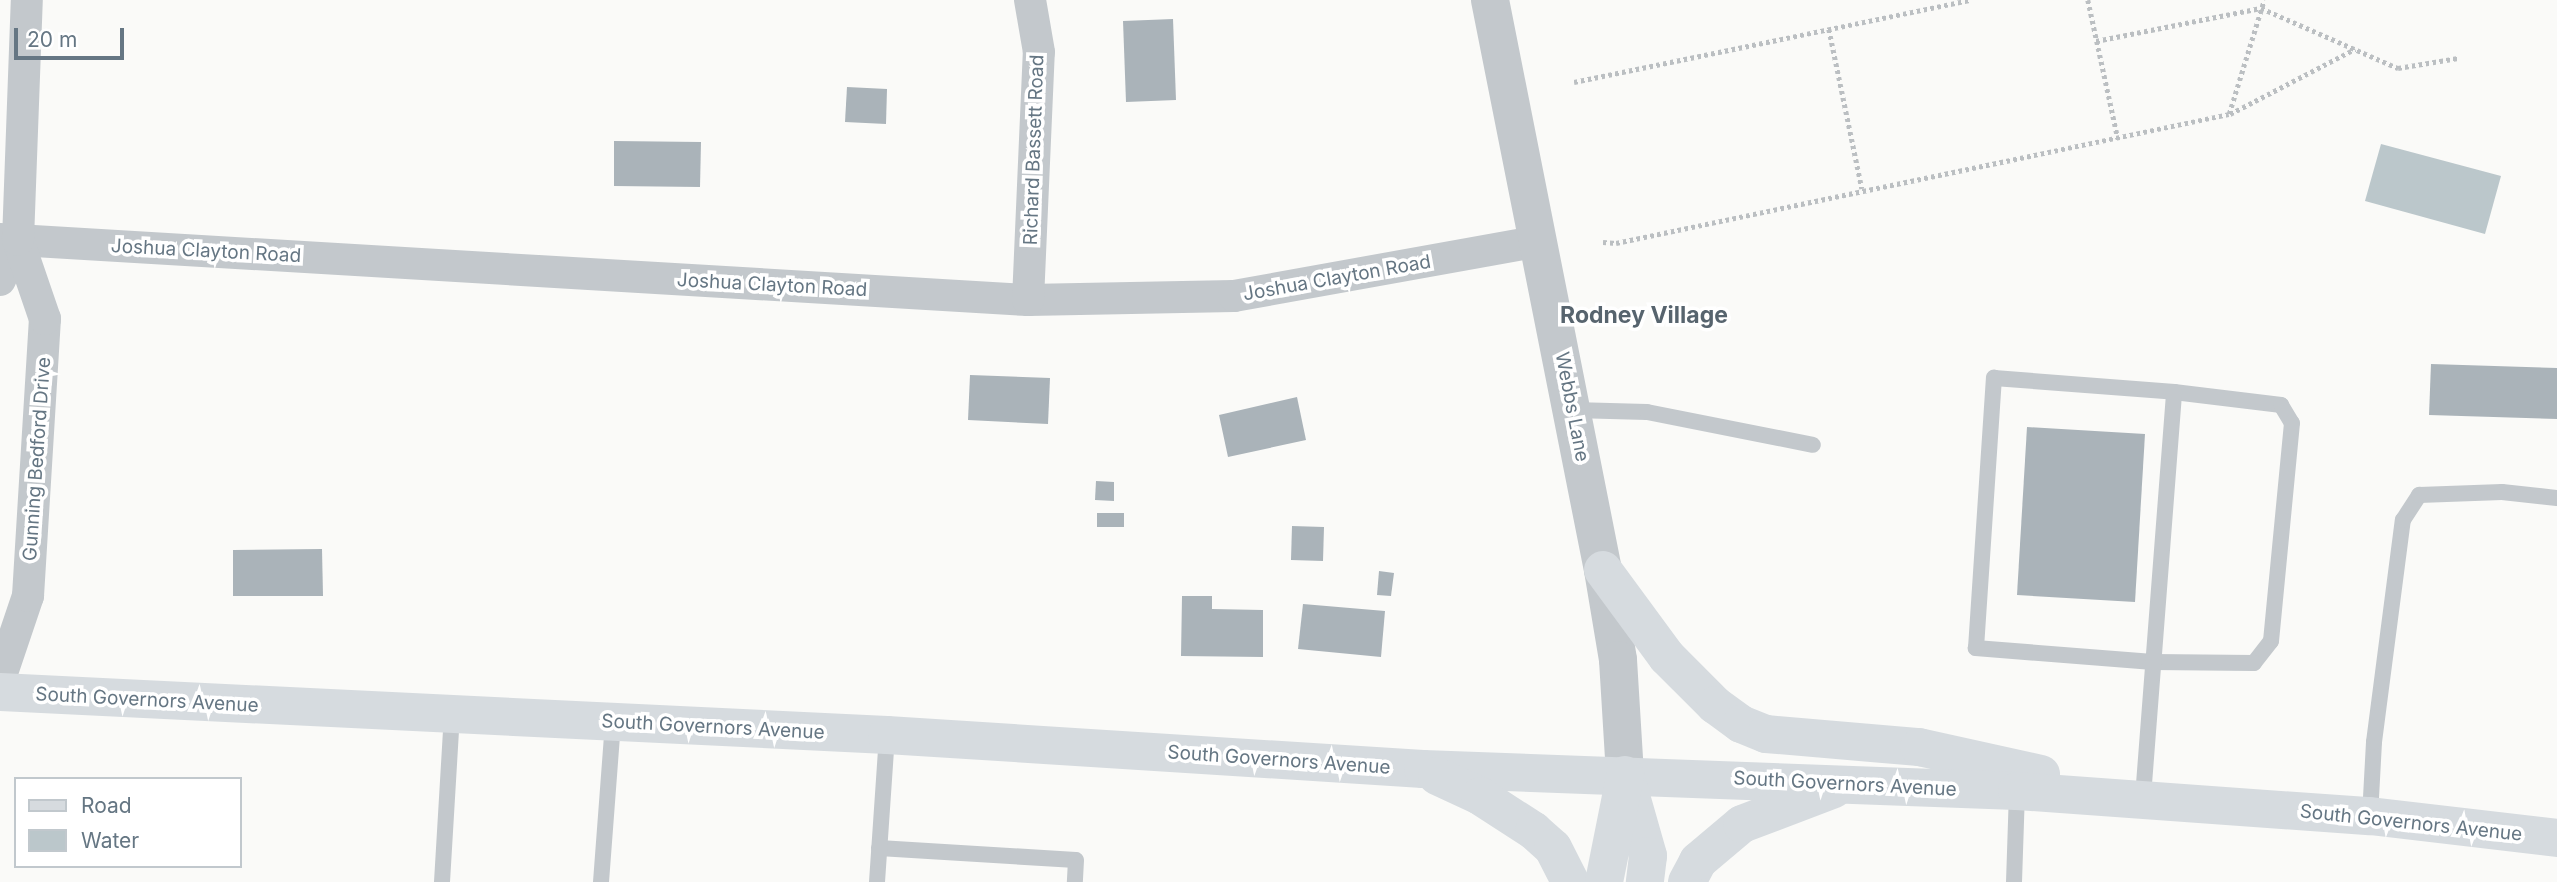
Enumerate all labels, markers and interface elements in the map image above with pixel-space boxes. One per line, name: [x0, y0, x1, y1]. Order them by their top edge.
scale bar: [18, 14, 128, 58]
text: 20 m: [27, 27, 77, 52]
street label: Richard Bassett Road: [1019, 54, 1049, 246]
street label: Joshua Clayton Road: [110, 235, 302, 267]
street label: Joshua Clayton Road: [1241, 250, 1433, 306]
street label: Joshua Clayton Road: [676, 269, 868, 301]
district label: Rodney Village: [1560, 301, 1728, 329]
street label: Webbs Lane: [1550, 350, 1594, 464]
street label: Gunning Bedford Drive: [18, 356, 56, 562]
street label: South Governors Avenue: [35, 683, 259, 717]
street label: South Governors Avenue: [601, 710, 825, 744]
street label: South Governors Avenue: [1167, 741, 1391, 779]
street label: South Governors Avenue: [1733, 767, 1957, 801]
legend: [14, 777, 242, 868]
text: Road: [81, 793, 132, 818]
street label: South Governors Avenue: [2299, 800, 2523, 846]
text: Water: [81, 828, 139, 853]

